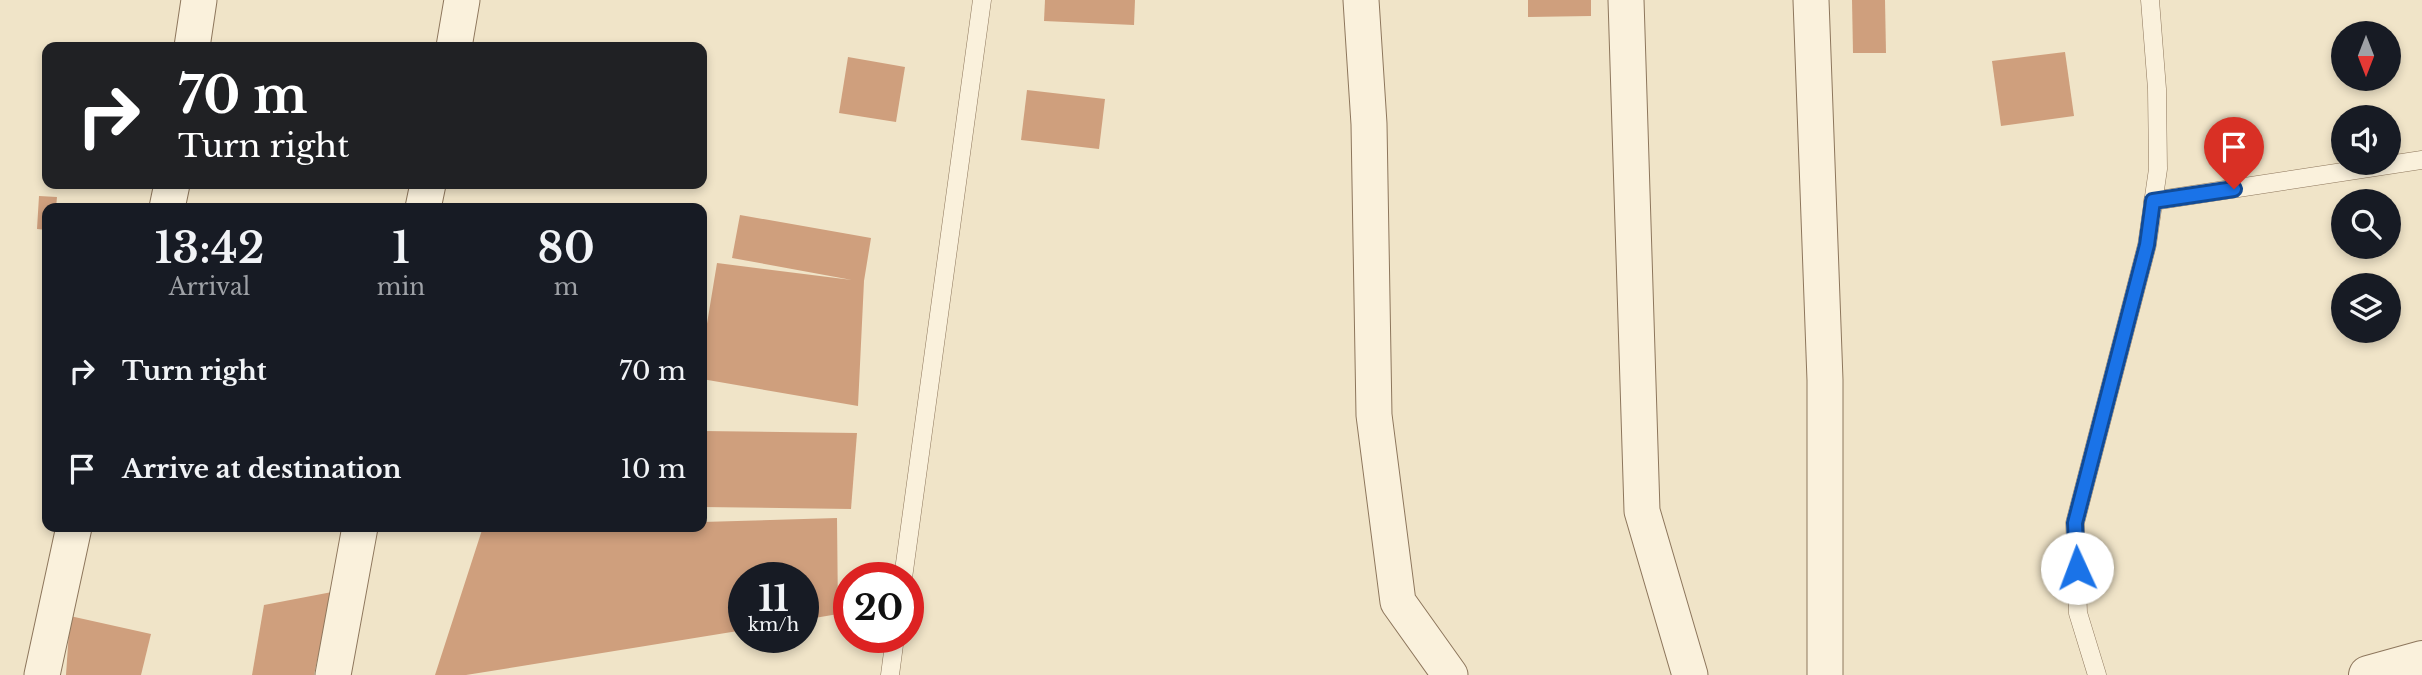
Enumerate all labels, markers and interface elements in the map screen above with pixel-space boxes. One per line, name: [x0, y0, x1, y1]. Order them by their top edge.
north arrow: [2331, 21, 2401, 91]
map controls: [2331, 21, 2401, 343]
text: 70 m: [178, 65, 308, 126]
icon: right: [63, 70, 154, 161]
button: sound: [2331, 105, 2401, 175]
pin: [2204, 117, 2264, 189]
text: Turn right: [178, 126, 349, 166]
icon: arrive: [2215, 128, 2253, 166]
button: search: [2331, 189, 2401, 259]
text: 13:42: [154, 222, 265, 274]
text: 1: [392, 222, 410, 274]
text: 80: [537, 222, 595, 274]
text: Arrival: [169, 273, 250, 301]
text: min: [377, 273, 425, 301]
text: m: [554, 273, 578, 301]
button: layers: [2331, 273, 2401, 343]
icon: right: [63, 352, 101, 390]
text: Turn right: [122, 355, 267, 387]
text: 70 m: [619, 355, 686, 387]
icon: arrive: [63, 450, 101, 488]
text: Arrive at destination: [122, 453, 402, 485]
text: 10 m: [620, 453, 686, 485]
position arrow: [2040, 531, 2114, 605]
speed limit sign: 20: [833, 562, 924, 653]
text: 11: [758, 577, 789, 620]
text: km/h: [748, 614, 799, 636]

